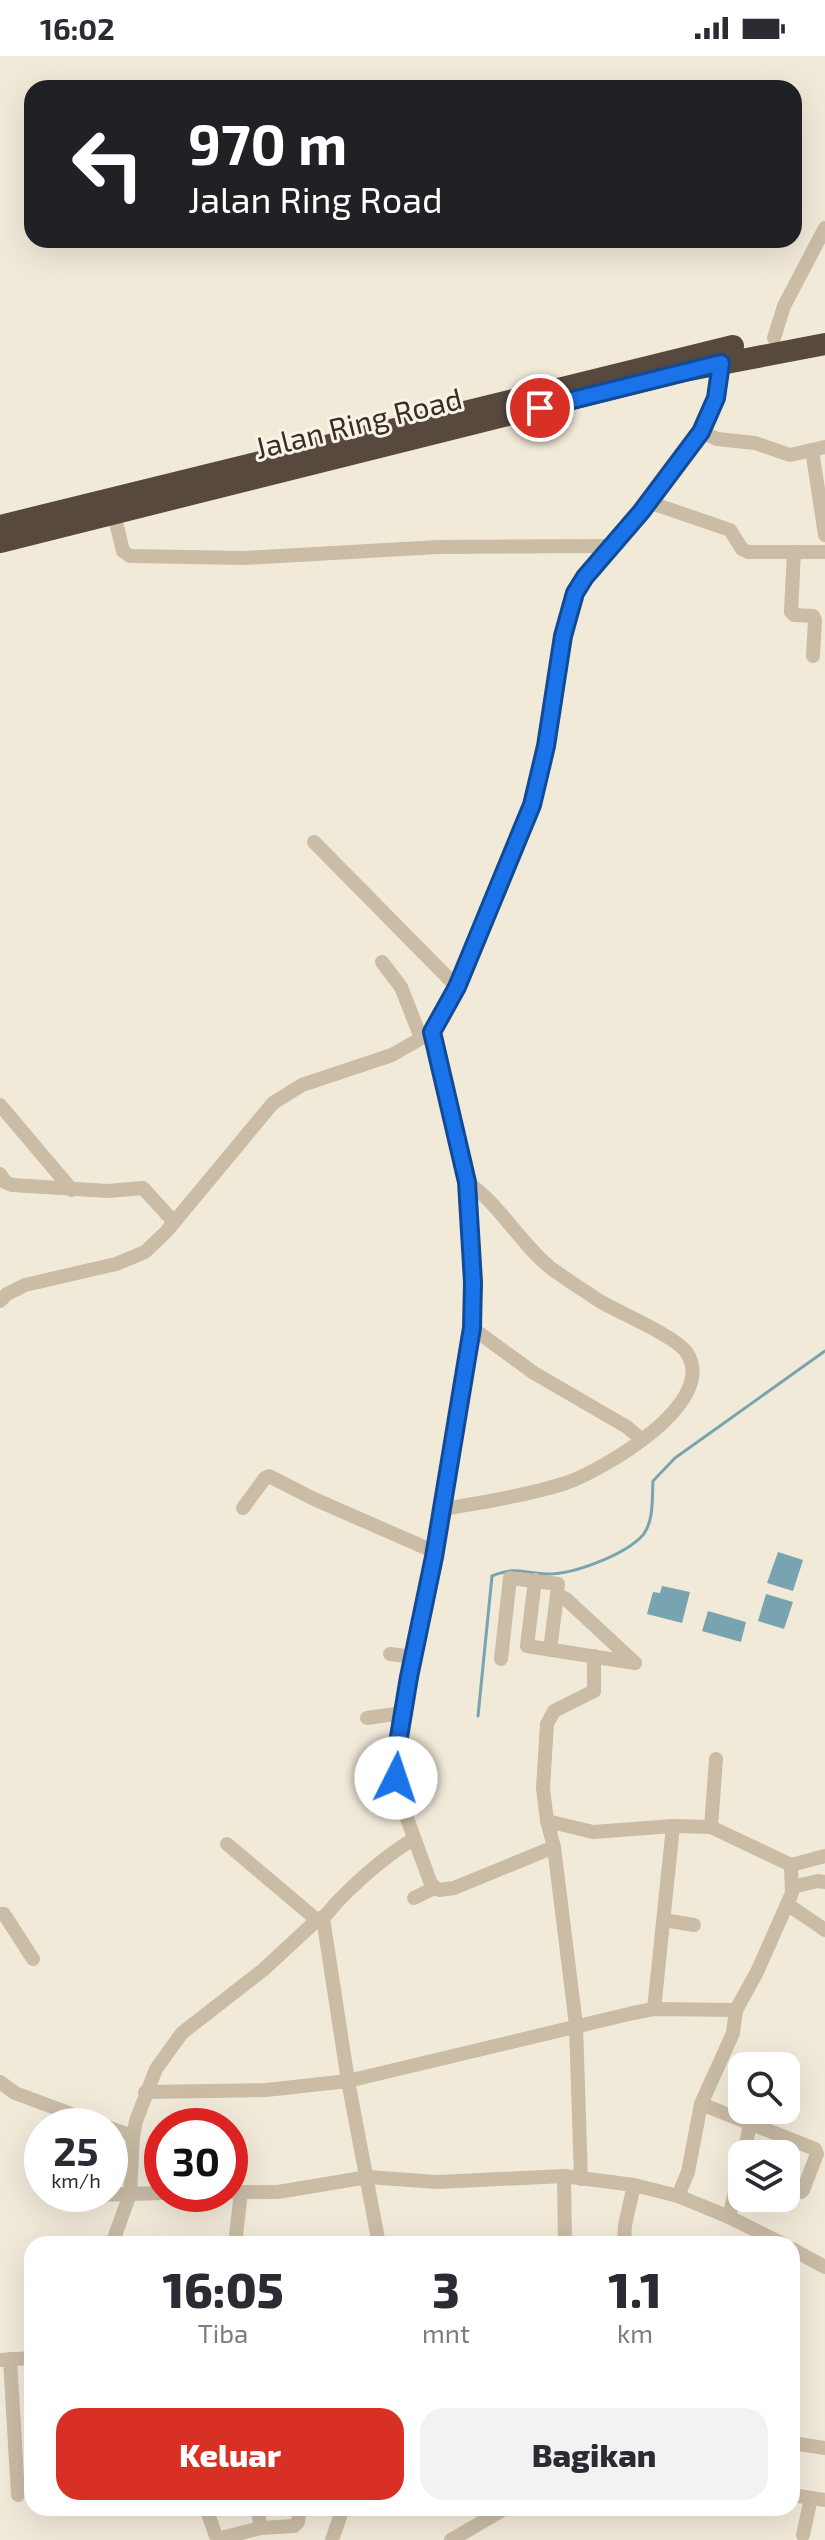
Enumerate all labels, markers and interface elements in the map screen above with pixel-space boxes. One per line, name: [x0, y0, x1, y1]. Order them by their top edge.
text: 16:02: [40, 10, 115, 46]
text: 970 m: [188, 109, 347, 176]
icon: left: [56, 112, 160, 216]
text: Jalan Ring Road: [188, 177, 443, 220]
pin: [506, 374, 574, 442]
street label: Jalan Ring Road: [251, 379, 465, 465]
icon: arrive: [518, 386, 562, 430]
position arrow: [354, 1736, 438, 1820]
map controls: [728, 2052, 800, 2212]
button: search: [728, 2052, 800, 2124]
speed limit sign: 30: [144, 2108, 248, 2212]
text: 25: [53, 2126, 99, 2174]
button: layers: [728, 2140, 800, 2212]
text: km/h: [51, 2168, 101, 2192]
text: 16:05: [162, 2260, 284, 2318]
text: 3: [432, 2260, 460, 2318]
text: 1.1: [608, 2260, 662, 2318]
text: Tiba: [198, 2317, 248, 2348]
text: mnt: [422, 2317, 470, 2348]
text: km: [617, 2317, 653, 2348]
button: Keluar: [56, 2408, 404, 2500]
button: Bagikan: [420, 2408, 768, 2500]

